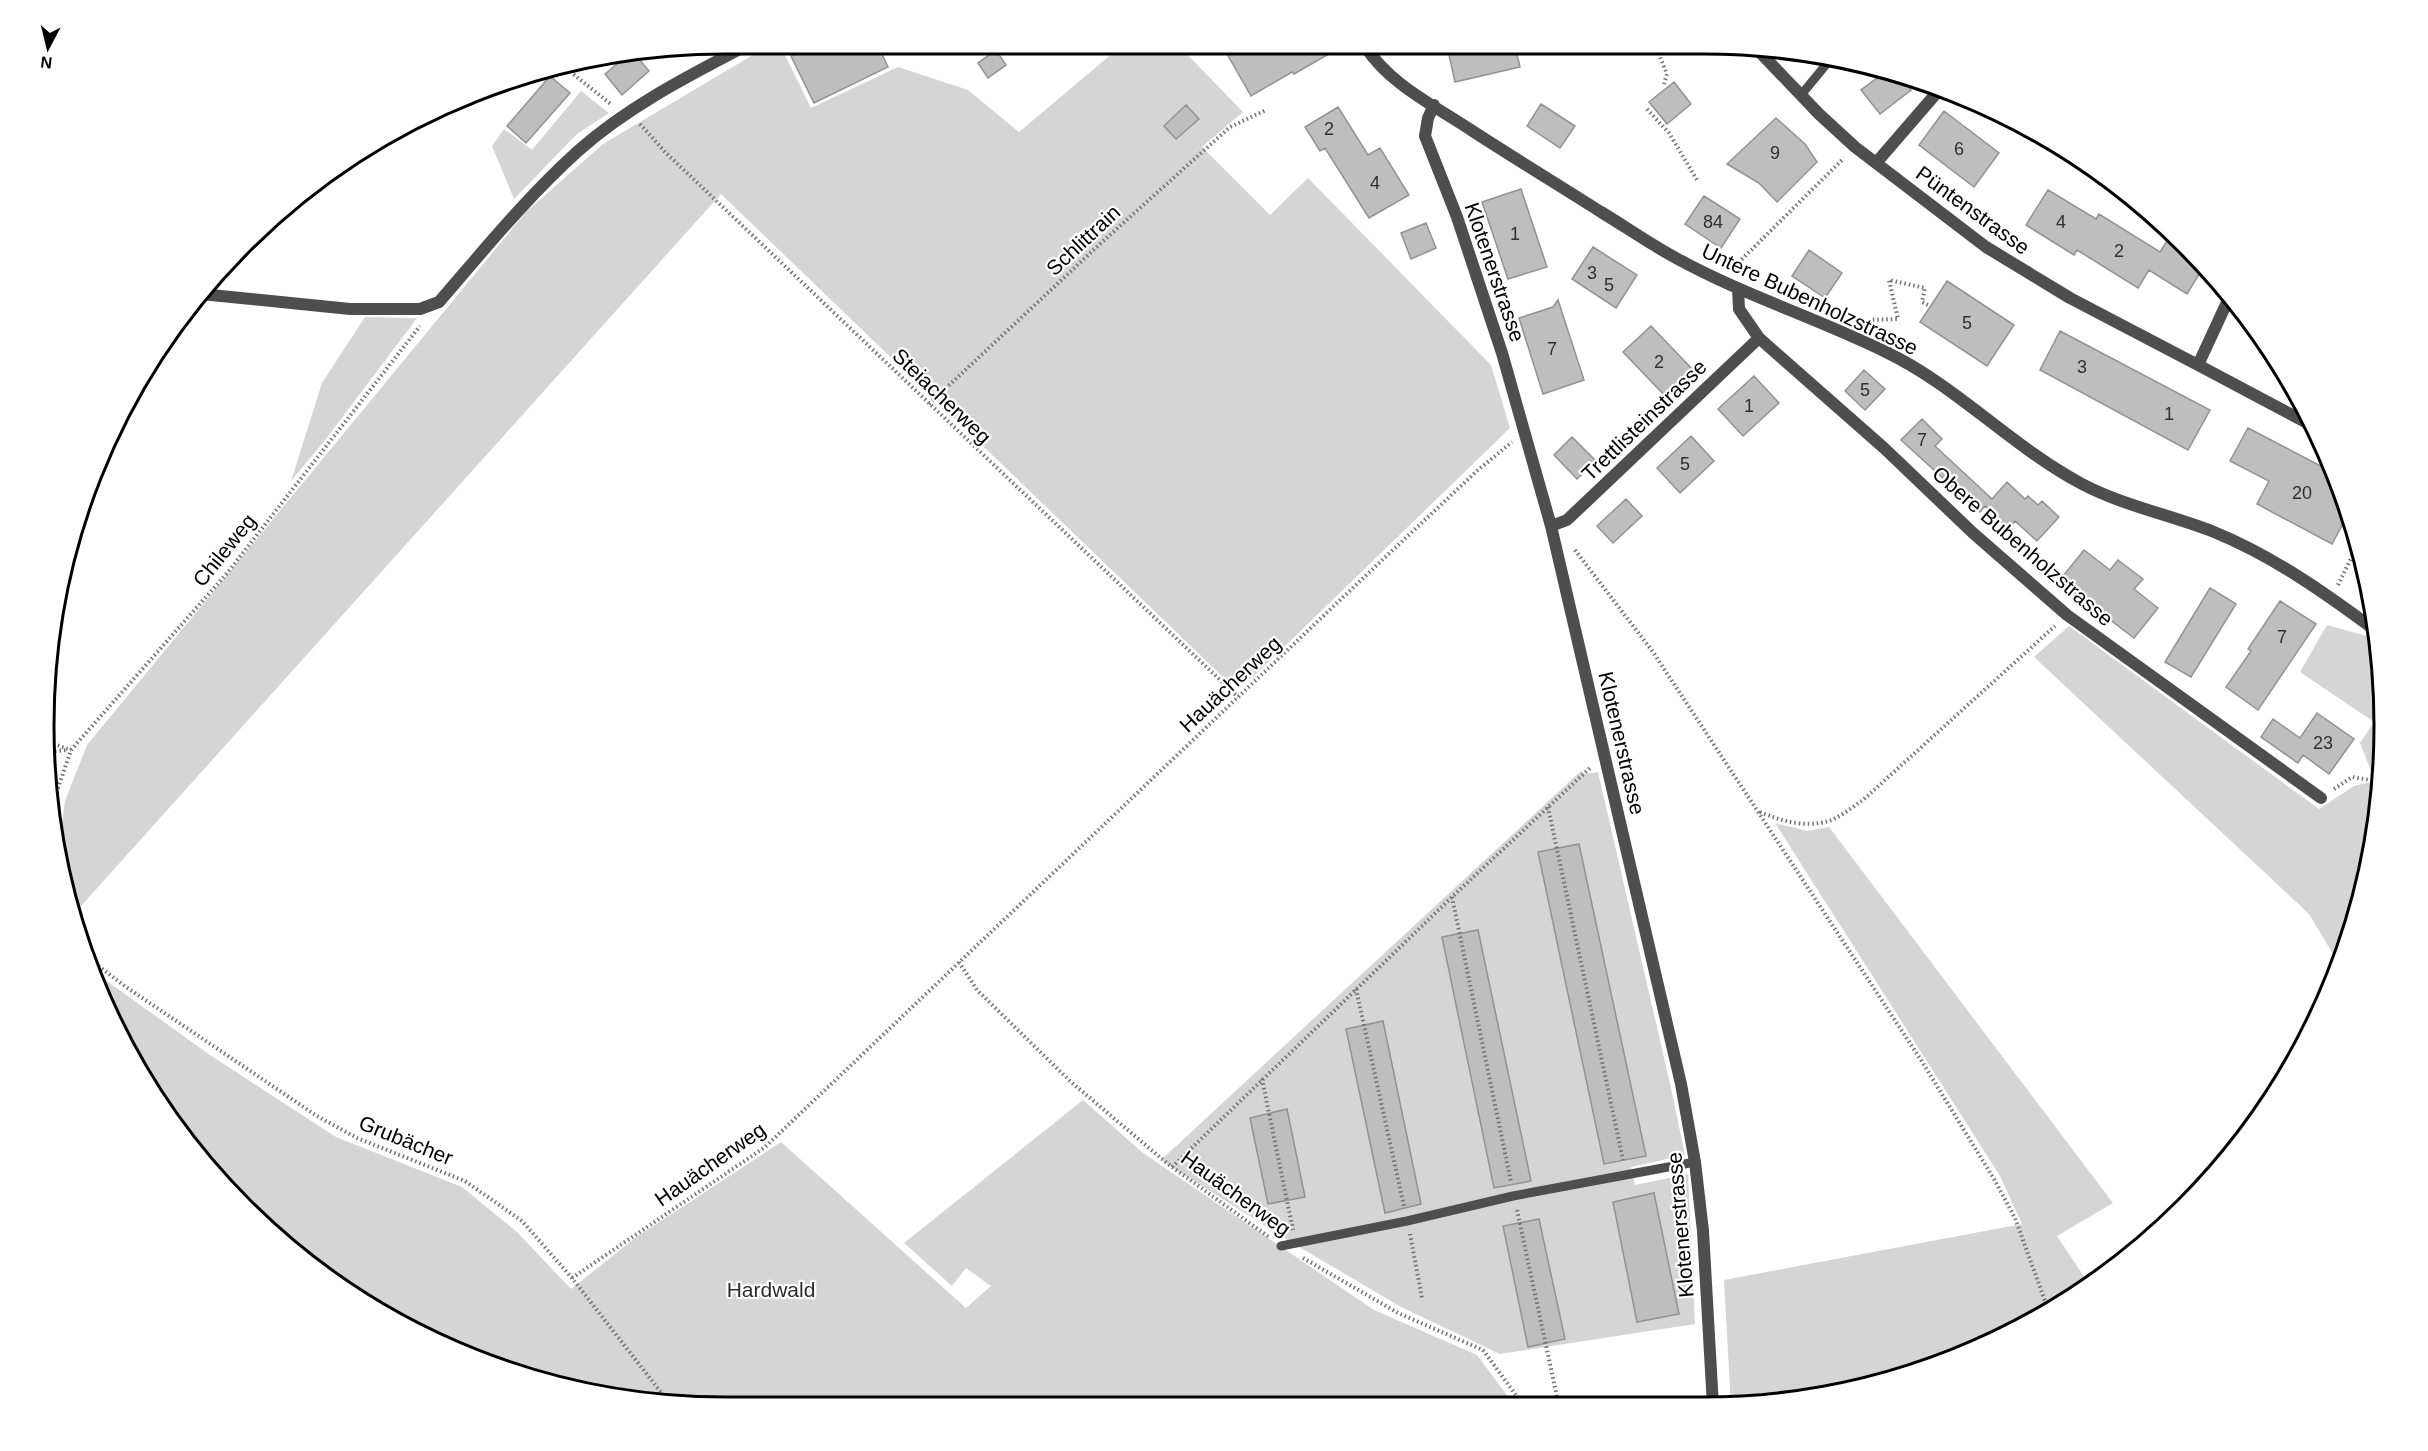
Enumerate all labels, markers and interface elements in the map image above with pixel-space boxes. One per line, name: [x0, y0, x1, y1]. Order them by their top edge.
north arrow: [18, 18, 78, 78]
text: N: [39, 53, 53, 72]
house number: 2: [1324, 119, 1334, 139]
house number: 6: [1954, 139, 1964, 159]
house number: 9: [1770, 143, 1780, 163]
street label: Püntenstrasse: [1912, 161, 2034, 259]
house number: 4: [1370, 173, 1380, 193]
street label: Klotenerstrasse: [1460, 199, 1530, 345]
street label: Schlittrain: [1041, 200, 1125, 280]
house number: 84: [1703, 212, 1723, 232]
house number: 4: [2056, 212, 2066, 232]
house number: 1: [1510, 224, 1520, 244]
street label: Untere Bubenholzstrasse: [1698, 239, 1922, 359]
house number: 2: [2114, 241, 2124, 261]
house number: 3: [1587, 263, 1597, 283]
house number: 5: [1604, 275, 1614, 295]
house number: 5: [1962, 313, 1972, 333]
house number: 7: [1547, 339, 1557, 359]
street label: Steiacherweg: [888, 344, 996, 448]
house number: 2: [1654, 352, 1664, 372]
street label: Trettlisteinstrasse: [1577, 355, 1711, 485]
house number: 3: [2077, 357, 2087, 377]
house number: 5: [1860, 380, 1870, 400]
house number: 1: [1744, 396, 1754, 416]
house number: 1: [2164, 404, 2174, 424]
house number: 7: [1917, 430, 1927, 450]
house number: 5: [1680, 454, 1690, 474]
street label: Obere Bubenholzstrasse: [1928, 461, 2118, 631]
house number: 20: [2292, 483, 2312, 503]
street label: Chileweg: [188, 509, 260, 591]
house number: 7: [2277, 627, 2287, 647]
street label: Hauächerweg: [1175, 631, 1285, 737]
street label: Klotenerstrasse: [1594, 669, 1650, 817]
house number: 23: [2313, 733, 2333, 753]
street label: Grubächer: [356, 1111, 456, 1169]
street label: Hauächerweg: [650, 1117, 770, 1211]
street label: Hauächerweg: [1177, 1146, 1295, 1240]
street label: Klotenerstrasse: [1662, 1151, 1698, 1299]
park label: Hardwald: [727, 1278, 815, 1301]

